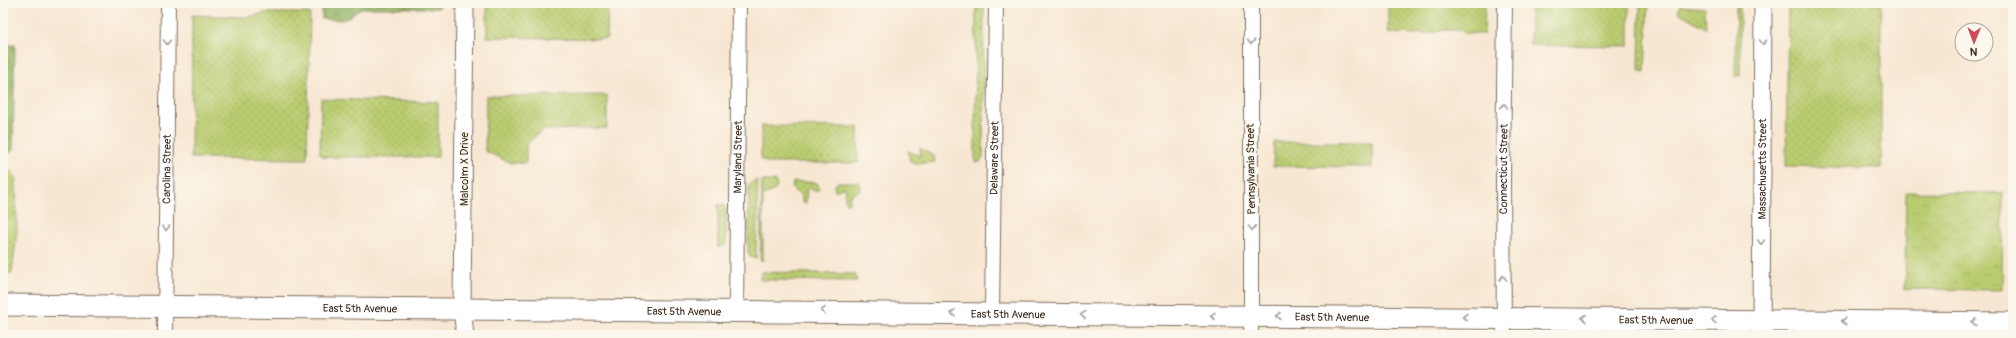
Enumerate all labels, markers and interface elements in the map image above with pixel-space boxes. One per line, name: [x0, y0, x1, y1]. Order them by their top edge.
north arrow: [1954, 22, 1994, 62]
one-way arrow: [163, 39, 171, 45]
one-way arrow: [1246, 39, 1255, 45]
one-way arrow: [1759, 39, 1767, 45]
text: N: [1969, 45, 1978, 58]
one-way arrow: [1500, 103, 1508, 109]
street label: Massachusetts Street: [1755, 118, 1769, 219]
street label: Maryland Street: [731, 120, 744, 194]
street label: Delaware Street: [987, 120, 1001, 195]
street label: Pennsylvania Street: [1244, 123, 1258, 215]
street label: Connecticut Street: [1496, 123, 1510, 214]
street label: Malcolm X Drive: [458, 131, 471, 206]
street label: Carolina Street: [160, 134, 173, 204]
one-way arrow: [162, 225, 170, 231]
one-way arrow: [1248, 225, 1256, 231]
one-way arrow: [1757, 239, 1765, 245]
one-way arrow: [1499, 275, 1507, 281]
street label: East 5th Avenue: [323, 301, 398, 315]
street label: East 5th Avenue: [647, 304, 722, 318]
one-way arrow: [820, 307, 826, 316]
street label: East 5th Avenue: [971, 307, 1046, 321]
one-way arrow: [950, 309, 956, 317]
street label: East 5th Avenue: [1295, 310, 1370, 324]
one-way arrow: [1080, 311, 1086, 319]
one-way arrow: [1210, 312, 1216, 320]
one-way arrow: [1276, 312, 1282, 320]
one-way arrow: [1462, 313, 1468, 321]
street label: East 5th Avenue: [1619, 313, 1694, 327]
one-way arrow: [1581, 314, 1587, 322]
one-way arrow: [1711, 316, 1717, 324]
one-way arrow: [1841, 317, 1847, 325]
one-way arrow: [1971, 318, 1977, 326]

